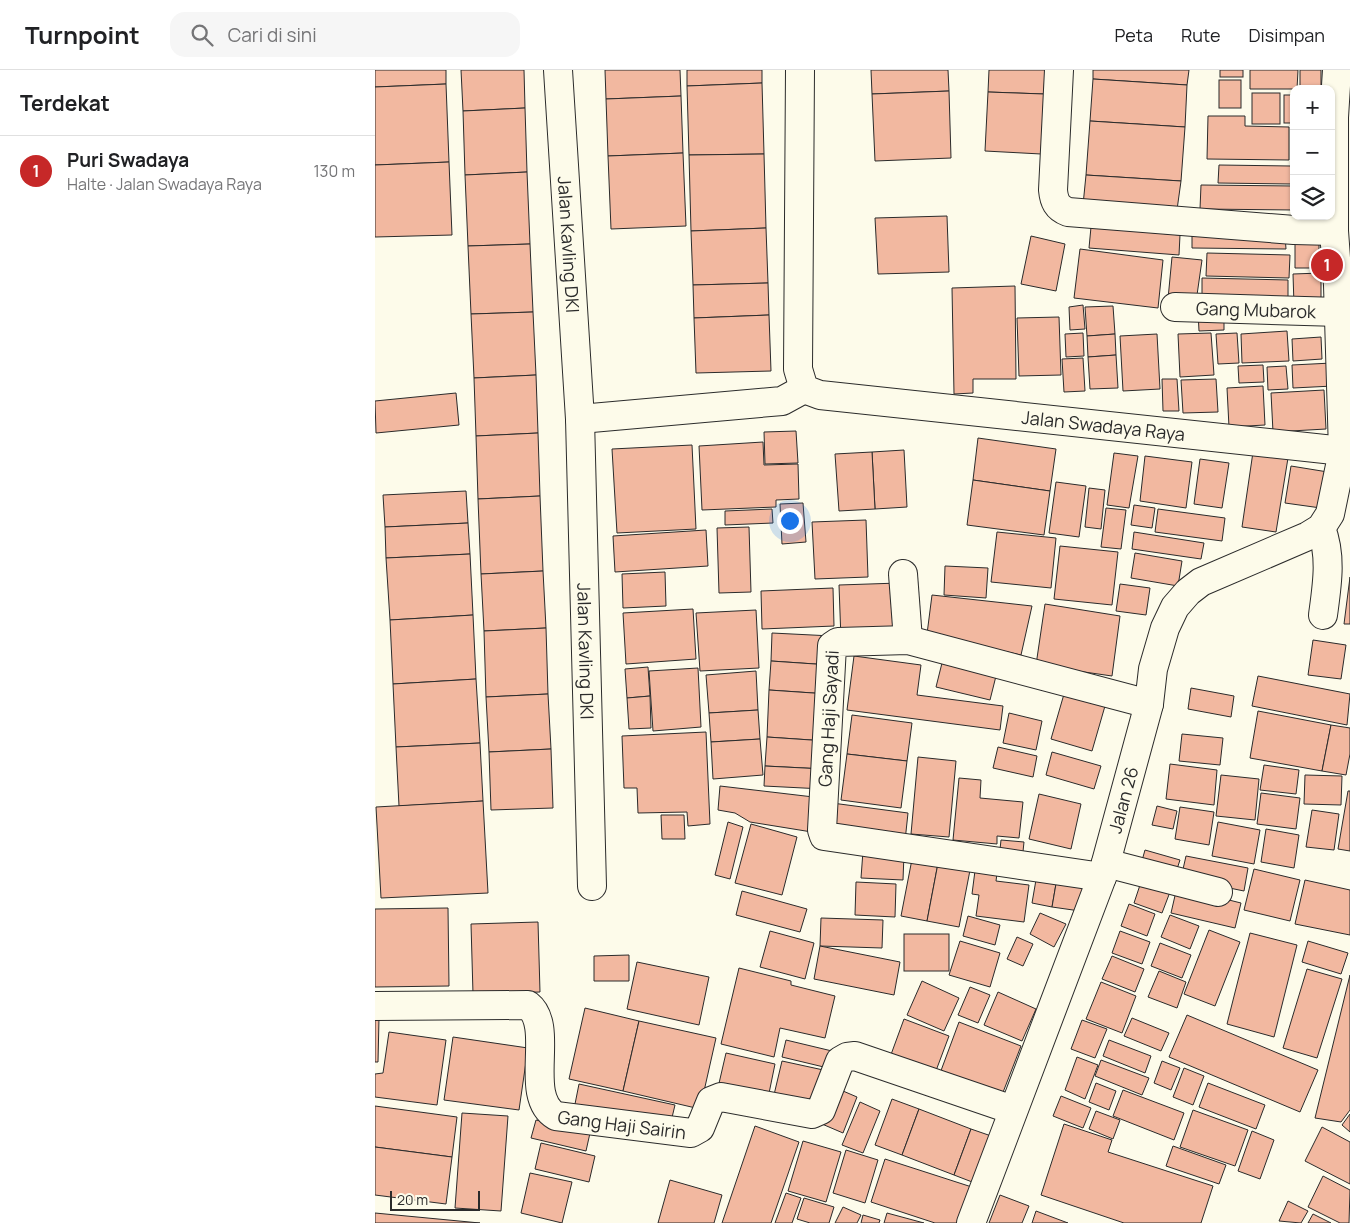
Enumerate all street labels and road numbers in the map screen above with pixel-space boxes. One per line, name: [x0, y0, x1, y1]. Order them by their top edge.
street label: Jalan Kavling DKI: [553, 176, 585, 314]
street label: Gang Mubarok: [1196, 296, 1317, 323]
street label: Jalan Swadaya Raya: [1021, 405, 1186, 446]
street label: Jalan Kavling DKI: [572, 583, 600, 720]
street label: Gang Haji Sayadi: [812, 649, 844, 788]
street label: Jalan 26: [1102, 764, 1144, 836]
street label: Gang Haji Sairin: [556, 1104, 687, 1144]

